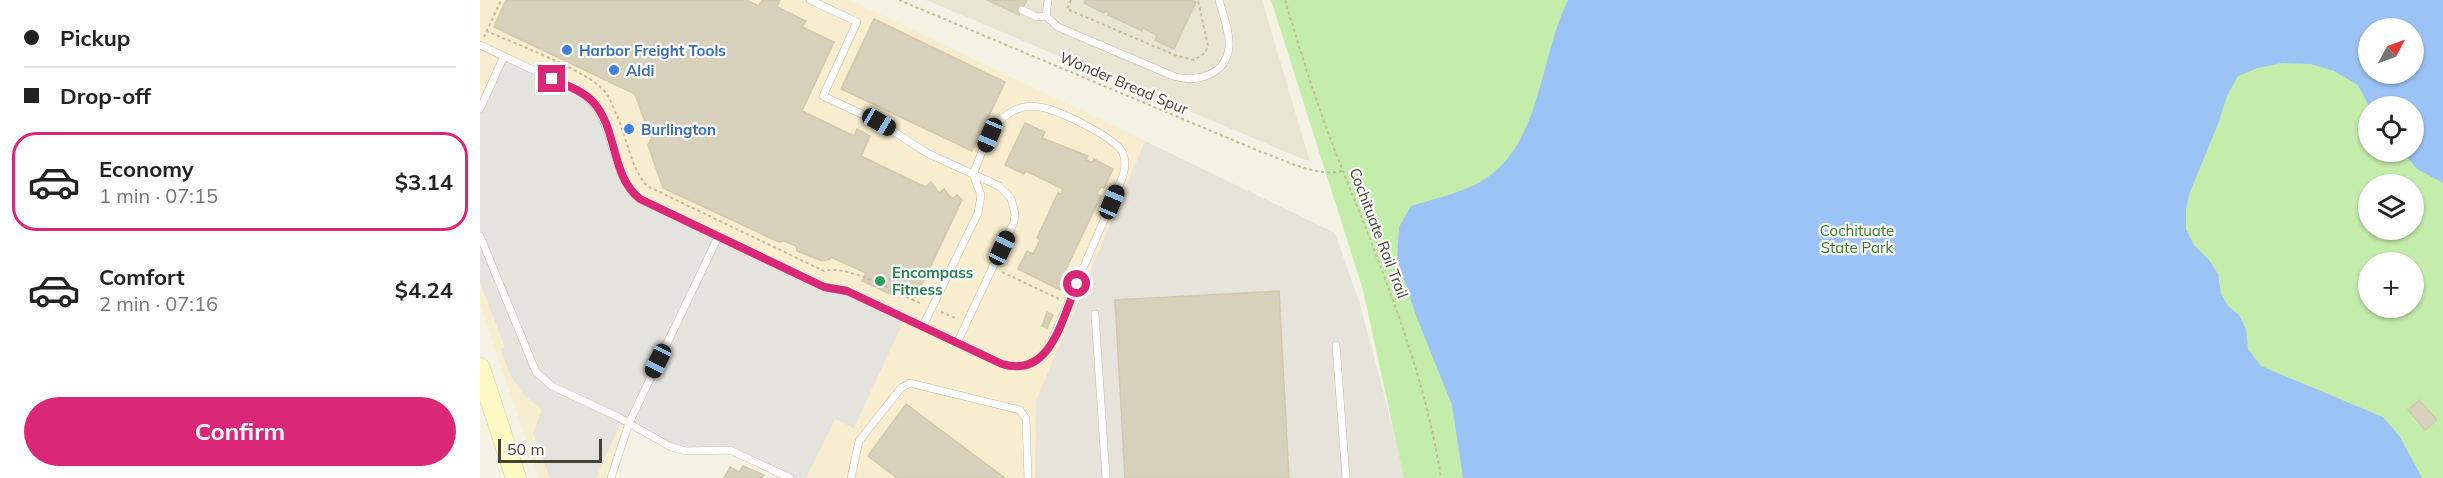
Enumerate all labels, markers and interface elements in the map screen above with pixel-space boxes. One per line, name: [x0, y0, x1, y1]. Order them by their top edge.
north arrow: [2358, 18, 2424, 84]
map controls: [2358, 18, 2424, 318]
text: Pickup: [60, 24, 130, 52]
place label: Harbor Freight Tools: [579, 41, 726, 60]
marker: Harbor Freight Tools: [560, 43, 574, 57]
street label: Wonder Bread Spur: [1057, 47, 1192, 119]
place label: Aldi: [626, 61, 654, 80]
marker: Aldi: [607, 63, 621, 77]
route end: [538, 65, 565, 92]
text: Drop-off: [60, 82, 151, 110]
button: locate: [2358, 96, 2424, 162]
car: [859, 105, 899, 139]
car: [975, 115, 1005, 155]
place label: Burlington: [641, 120, 716, 139]
marker: Burlington: [622, 122, 636, 136]
icon: car: [27, 155, 81, 209]
text: Economy: [99, 155, 194, 183]
street label: Cochituate Rail Trail: [1345, 165, 1413, 301]
text: $3.14: [395, 168, 453, 196]
button: layers: [2358, 174, 2424, 240]
car: [1097, 182, 1127, 222]
text: 1 min · 07:15: [99, 183, 218, 208]
park label: Cochituate State Park: [1820, 221, 1894, 257]
car: [986, 228, 1018, 268]
button: +: [2358, 252, 2424, 318]
icon: car: [27, 263, 81, 317]
text: Comfort: [99, 263, 185, 291]
place label: Encompass Fitness: [892, 263, 973, 299]
route start: [1063, 270, 1090, 297]
marker: Encompass Fitness: [873, 274, 887, 288]
text: $4.24: [395, 276, 453, 304]
text: 2 min · 07:16: [99, 291, 218, 316]
car: [642, 341, 674, 381]
button: Confirm: [24, 397, 456, 466]
scale bar: [498, 436, 602, 464]
text: 50 m: [507, 439, 544, 459]

